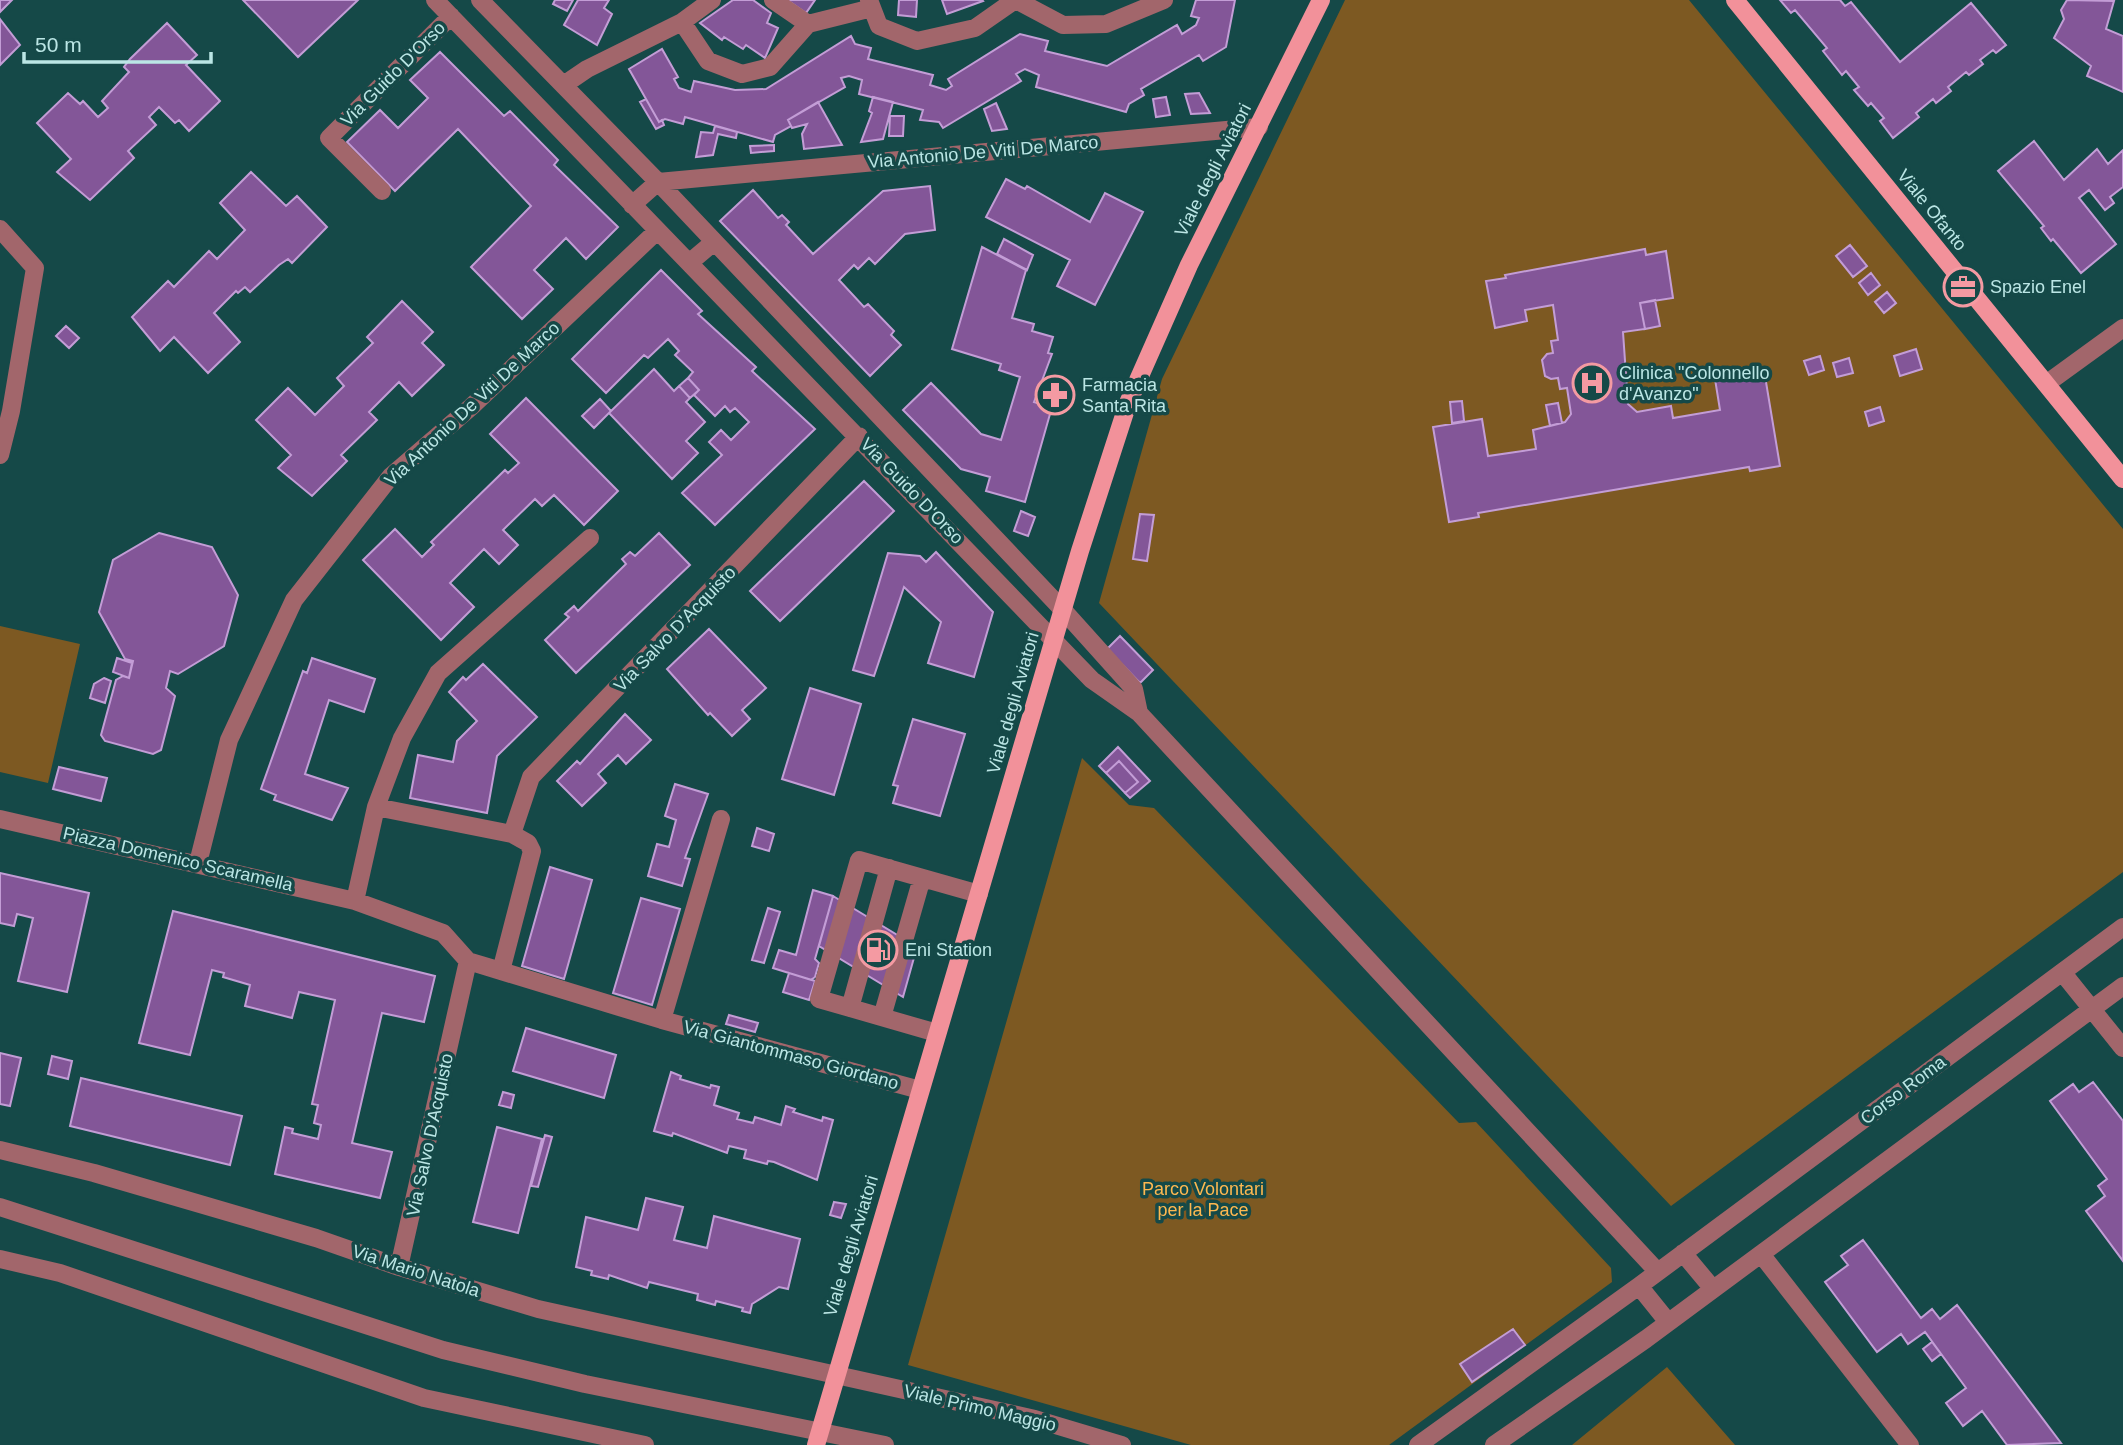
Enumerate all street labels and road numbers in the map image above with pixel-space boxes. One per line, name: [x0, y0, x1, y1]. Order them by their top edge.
street label: Via Guido D'Orso: [337, 18, 449, 130]
street label: Viale degli Aviatori: [1171, 100, 1255, 240]
street label: Via Antonio De Viti De Marco: [867, 132, 1099, 172]
street label: Viale Ofanto: [1893, 165, 1971, 255]
street label: Via Antonio De Viti De Marco: [381, 318, 563, 490]
street label: Via Guido D'Orso: [856, 434, 968, 548]
street label: Via Salvo D'Acquisto: [610, 562, 740, 696]
street label: Viale degli Aviatori: [983, 630, 1043, 776]
street label: Piazza Domenico Scaramella: [61, 823, 296, 895]
street label: Via Giantommaso Giordano: [681, 1017, 901, 1093]
street label: Corso Roma: [1857, 1051, 1950, 1128]
street label: Via Salvo D'Acquisto: [403, 1052, 457, 1218]
street label: Viale degli Aviatori: [820, 1173, 882, 1319]
street label: Via Mario Natola: [350, 1241, 483, 1301]
street label: Viale Primo Maggio: [902, 1381, 1058, 1435]

